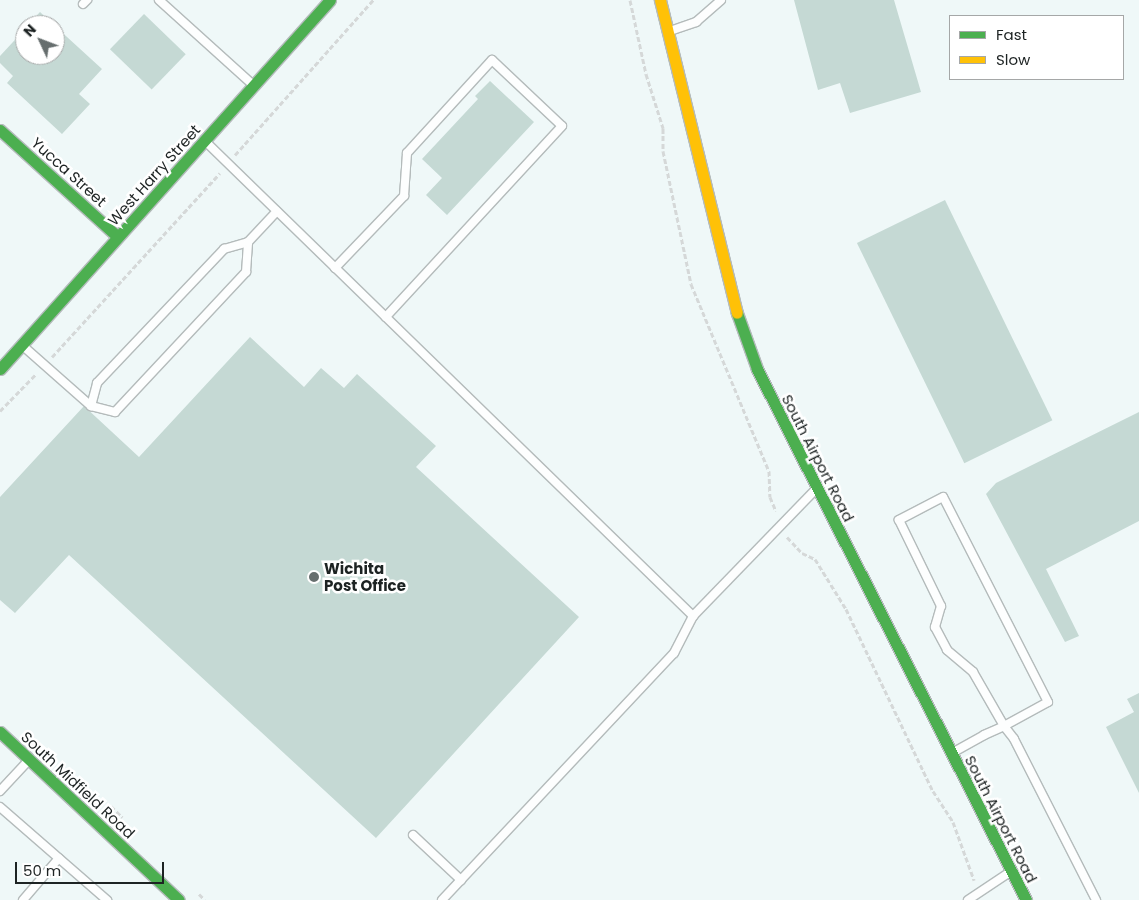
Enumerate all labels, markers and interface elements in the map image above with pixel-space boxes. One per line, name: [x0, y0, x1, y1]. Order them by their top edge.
north arrow: [15, 15, 65, 65]
legend: [949, 15, 1124, 80]
text: N: [19, 20, 41, 41]
text: Fast: [996, 24, 1027, 45]
text: Slow: [996, 49, 1030, 70]
street label: West Harry Street: [104, 121, 204, 229]
street label: Yucca Street: [28, 134, 110, 210]
street label: South Airport Road: [778, 391, 858, 525]
place label: Wichita Post Office: [324, 559, 406, 594]
marker: Wichita Post Office: [308, 571, 320, 583]
street label: South Midfield Road: [18, 728, 138, 842]
street label: South Airport Road: [961, 752, 1041, 886]
scale bar: [18, 852, 166, 884]
text: 50 m: [23, 860, 61, 881]

